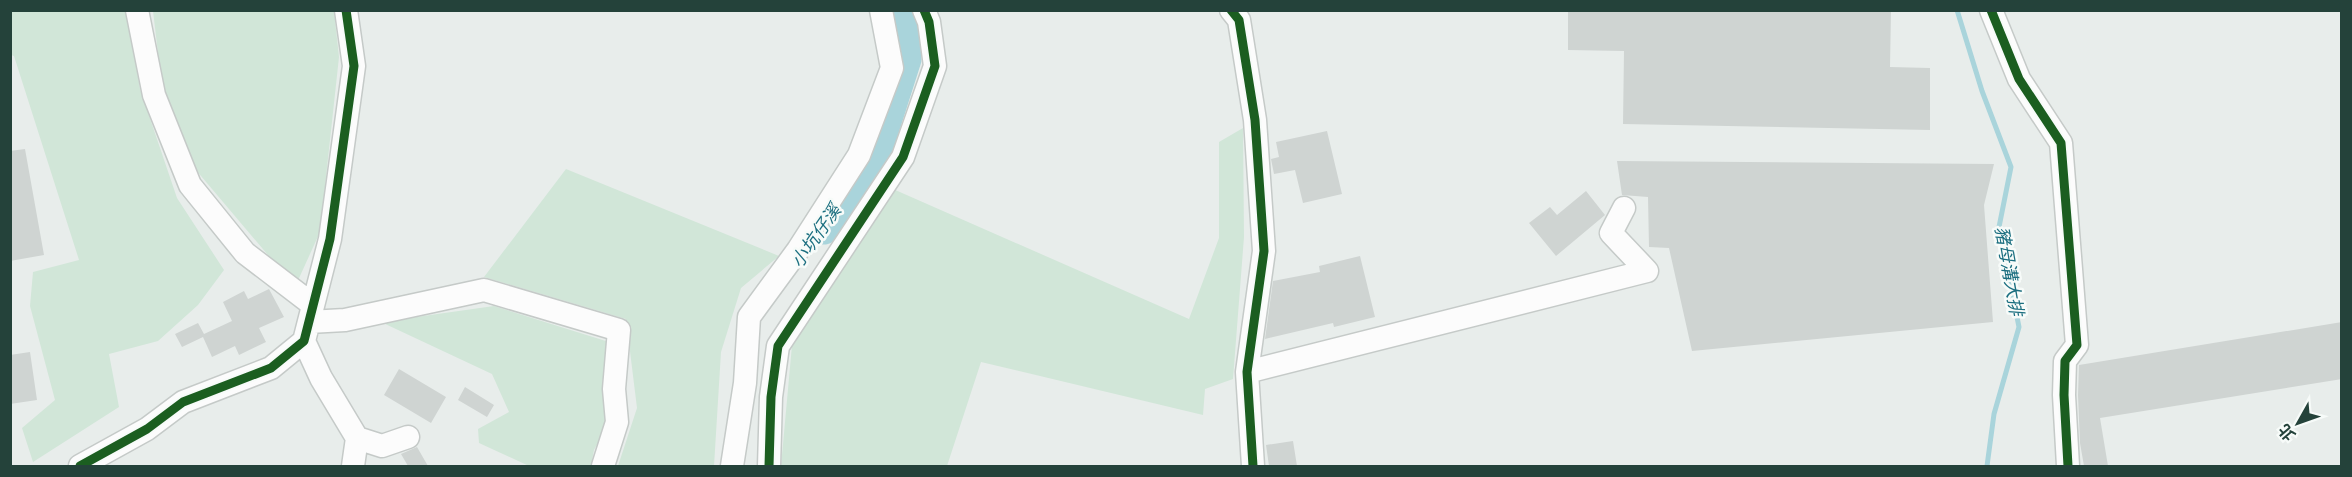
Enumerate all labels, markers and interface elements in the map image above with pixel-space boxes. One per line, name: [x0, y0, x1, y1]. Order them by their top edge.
water label: 小坑仔溪: [786, 198, 847, 271]
water label: 豬母溝大排: [1991, 225, 2028, 319]
north arrow: [2268, 393, 2328, 453]
text: 北: [2274, 420, 2299, 445]

